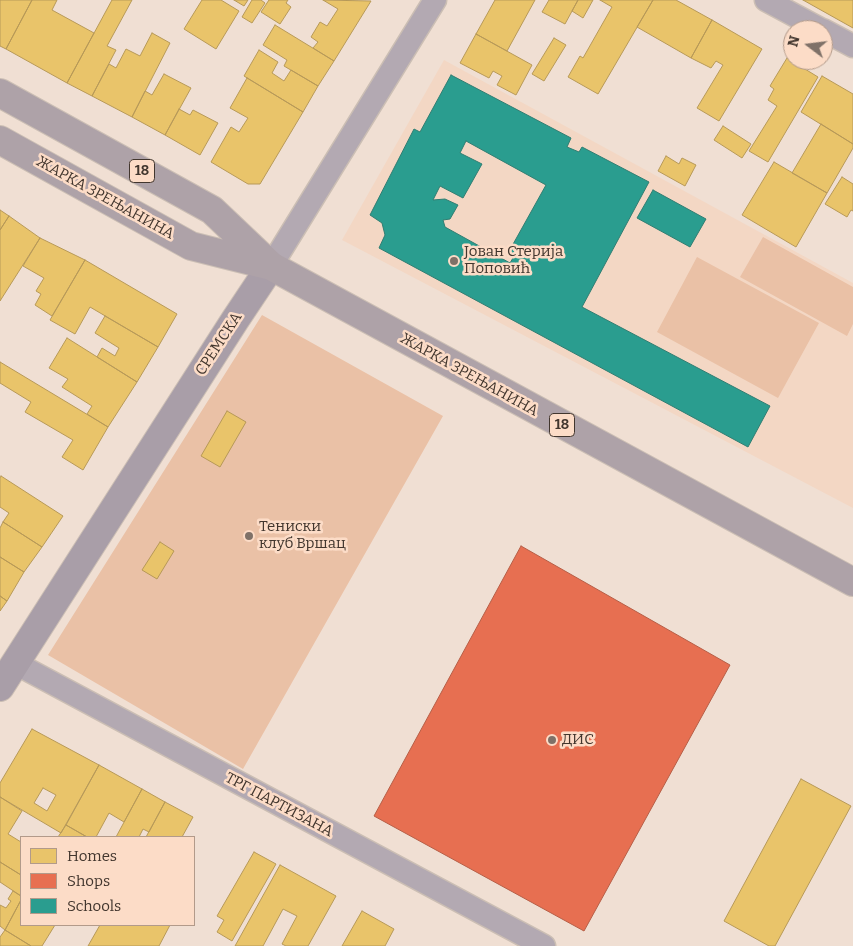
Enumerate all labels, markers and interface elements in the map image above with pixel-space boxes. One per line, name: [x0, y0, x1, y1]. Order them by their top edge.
north arrow: [783, 20, 833, 70]
text: N: [784, 34, 804, 49]
street label: ЖАРКА ЗРЕЊАНИНА: [33, 153, 177, 243]
road number: 18: [130, 160, 154, 182]
place label: Јован Стерија Поповић: [464, 243, 563, 278]
marker: Јован Стерија Поповић: [448, 255, 460, 267]
street label: СРЕМСКА: [192, 309, 246, 379]
street label: ЖАРКА ЗРЕЊАНИНА: [397, 330, 541, 420]
road number: 18: [550, 414, 574, 436]
place label: Тениски клуб Вршац: [259, 518, 346, 553]
marker: Тениски клуб Вршац: [243, 530, 255, 542]
place label: ДИС: [562, 731, 594, 749]
marker: ДИС: [546, 734, 558, 746]
street label: ТРГ ПАРТИЗАНА: [222, 769, 336, 841]
legend: [20, 836, 195, 926]
text: Homes: [67, 847, 117, 865]
text: Shops: [67, 872, 110, 890]
text: Schools: [67, 897, 121, 915]

